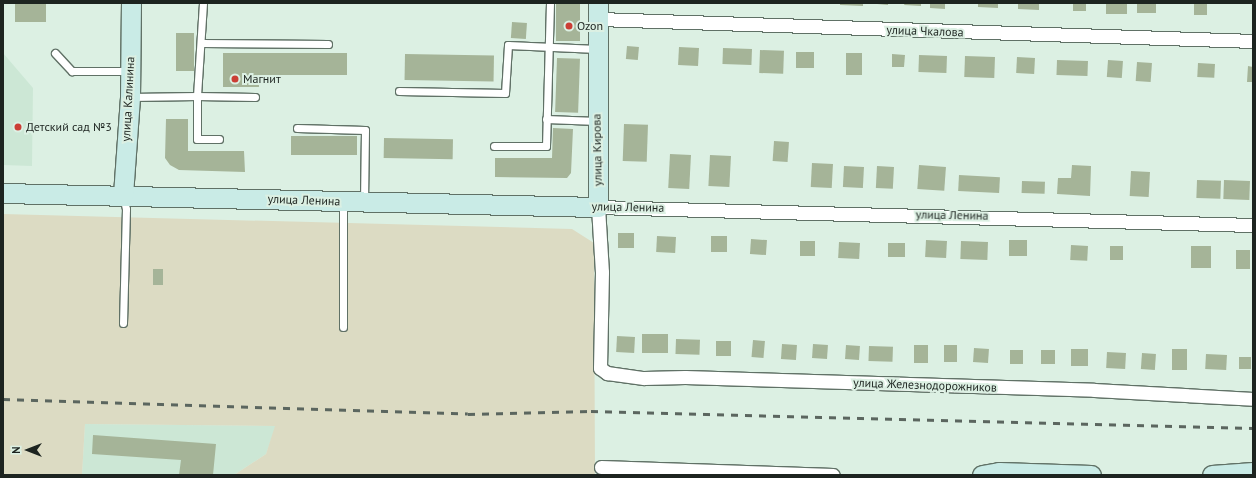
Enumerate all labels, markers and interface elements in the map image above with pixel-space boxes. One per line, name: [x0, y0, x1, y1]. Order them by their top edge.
place label: Ozon: [577, 19, 603, 33]
marker: Ozon: [564, 21, 574, 31]
street label: улица Чкалова: [886, 22, 964, 40]
street label: улица Калинина: [119, 56, 137, 142]
place label: Магнит: [243, 72, 281, 86]
marker: Магнит: [230, 74, 240, 84]
street label: улица Кирова: [589, 114, 605, 186]
place label: Детский сад №3: [26, 120, 112, 134]
marker: Детский сад №3: [13, 122, 23, 132]
street label: улица Ленина: [267, 192, 341, 208]
street label: улица Ленина: [591, 199, 665, 215]
street label: улица Ленина: [915, 207, 989, 223]
street label: улица Железнодорожников: [853, 375, 997, 395]
north arrow: [8, 430, 48, 470]
text: N: [9, 446, 23, 454]

